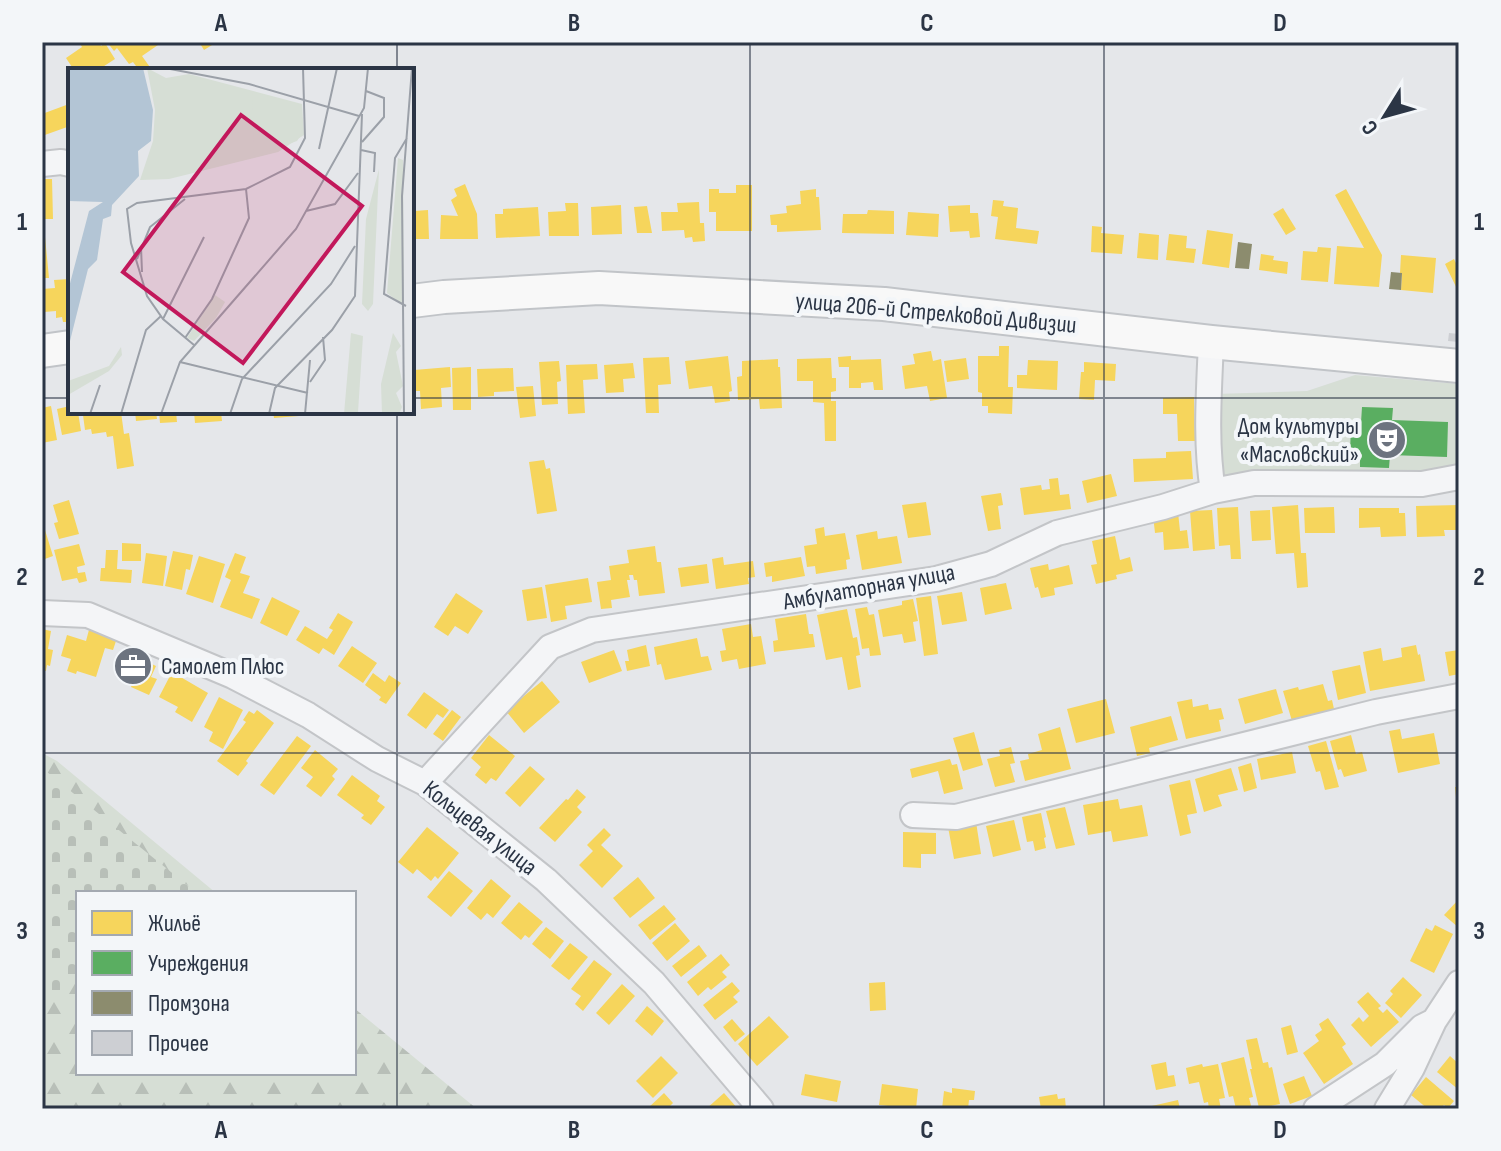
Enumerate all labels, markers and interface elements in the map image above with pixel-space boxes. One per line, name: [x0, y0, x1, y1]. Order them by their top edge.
text: A: [214, 8, 228, 39]
text: B: [568, 8, 580, 39]
text: C: [920, 8, 934, 39]
text: D: [1273, 8, 1287, 39]
inset map: [68, 68, 414, 414]
north arrow: [1345, 76, 1425, 156]
text: С: [1356, 114, 1384, 140]
text: 1: [17, 207, 27, 238]
text: 1: [1474, 207, 1484, 238]
street label: улица 206-й Стрелковой Дивизии: [794, 286, 1078, 340]
place label: Дом культуры «Масловский»: [1238, 412, 1359, 469]
theatre icon: Дом культуры «Масловский»: [1366, 419, 1408, 461]
street label: Амбулаторная улица: [780, 558, 957, 617]
text: 2: [16, 562, 28, 593]
text: 2: [1473, 562, 1485, 593]
office icon: Самолет Плюс: [112, 645, 154, 687]
place label: Самолет Плюс: [161, 652, 284, 681]
street label: Кольцевая улица: [417, 774, 543, 882]
legend: [76, 891, 356, 1075]
text: Жильё: [148, 909, 201, 938]
text: 3: [16, 916, 28, 947]
text: 3: [1473, 916, 1485, 947]
text: Учреждения: [148, 949, 249, 978]
text: Промзона: [148, 989, 230, 1018]
text: Прочее: [148, 1029, 209, 1058]
text: A: [214, 1115, 228, 1146]
text: B: [568, 1115, 580, 1146]
text: C: [920, 1115, 934, 1146]
text: D: [1273, 1115, 1287, 1146]

